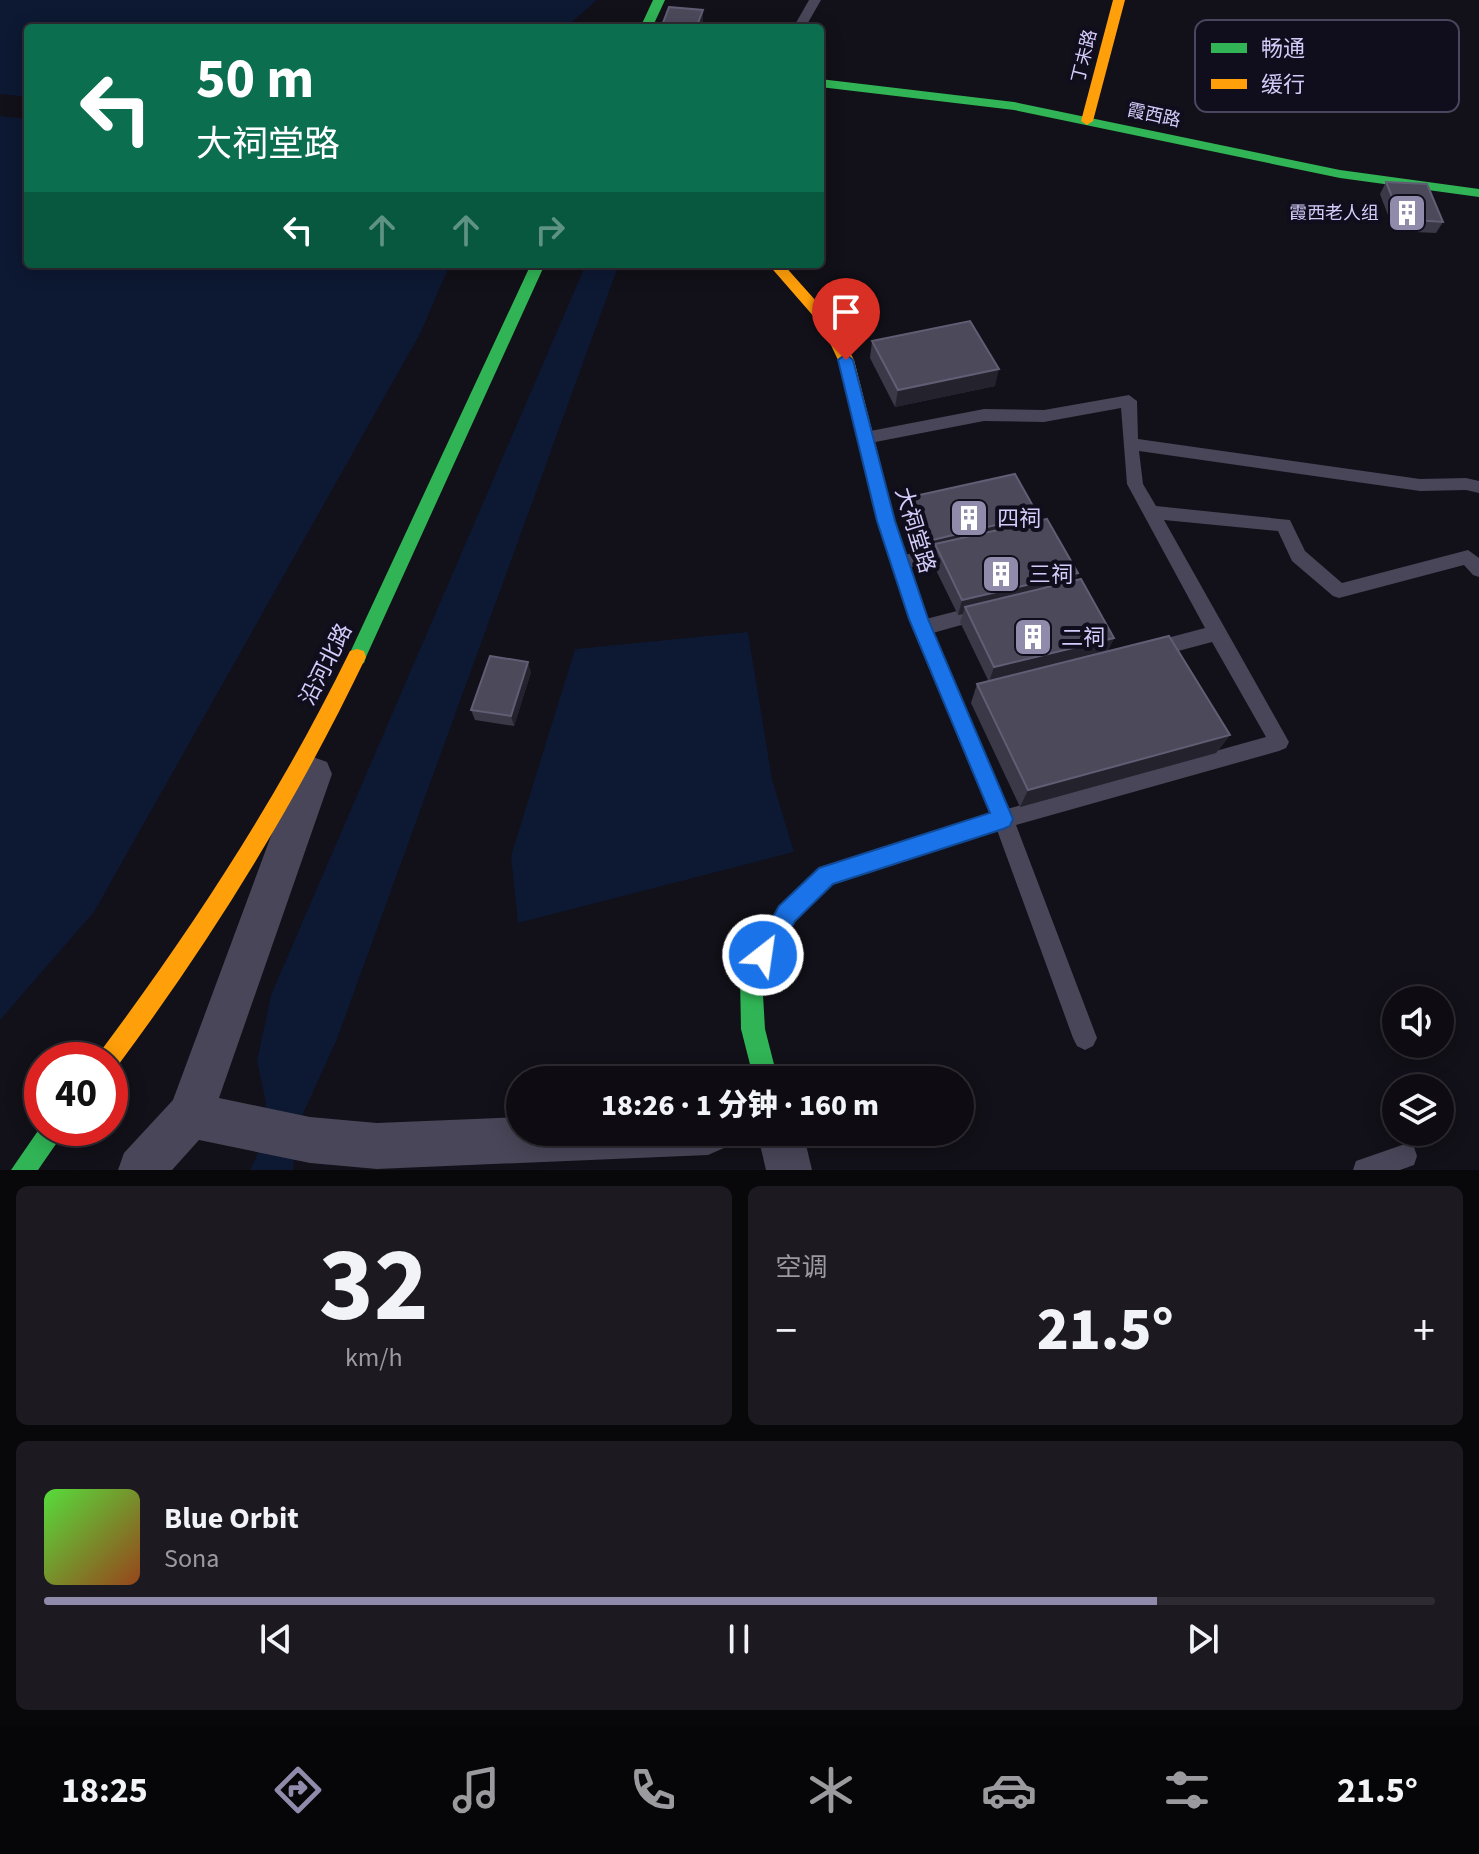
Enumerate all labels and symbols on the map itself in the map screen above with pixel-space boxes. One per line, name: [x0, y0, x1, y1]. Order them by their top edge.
legend: [1195, 20, 1459, 112]
street label: 丁未路: [1066, 27, 1103, 85]
text: 畅通: [1261, 33, 1305, 65]
text: 缓行: [1261, 69, 1305, 101]
street label: 霞西路: [1125, 98, 1183, 133]
building icon: 霞西老人组: [1386, 192, 1428, 234]
place label: 霞西老人组: [1289, 201, 1379, 226]
pin: [812, 278, 880, 360]
street label: 大祠堂路: [887, 484, 943, 577]
building icon: 四祠: [948, 497, 990, 539]
place label: 四祠: [997, 503, 1041, 535]
building icon: 三祠: [980, 553, 1022, 595]
place label: 三祠: [1029, 559, 1073, 591]
building icon: 二祠: [1012, 616, 1054, 658]
street label: 沿河北路: [292, 618, 360, 711]
place label: 二祠: [1061, 622, 1105, 654]
position arrow: [721, 913, 805, 997]
speed limit sign: 40: [24, 1042, 128, 1146]

